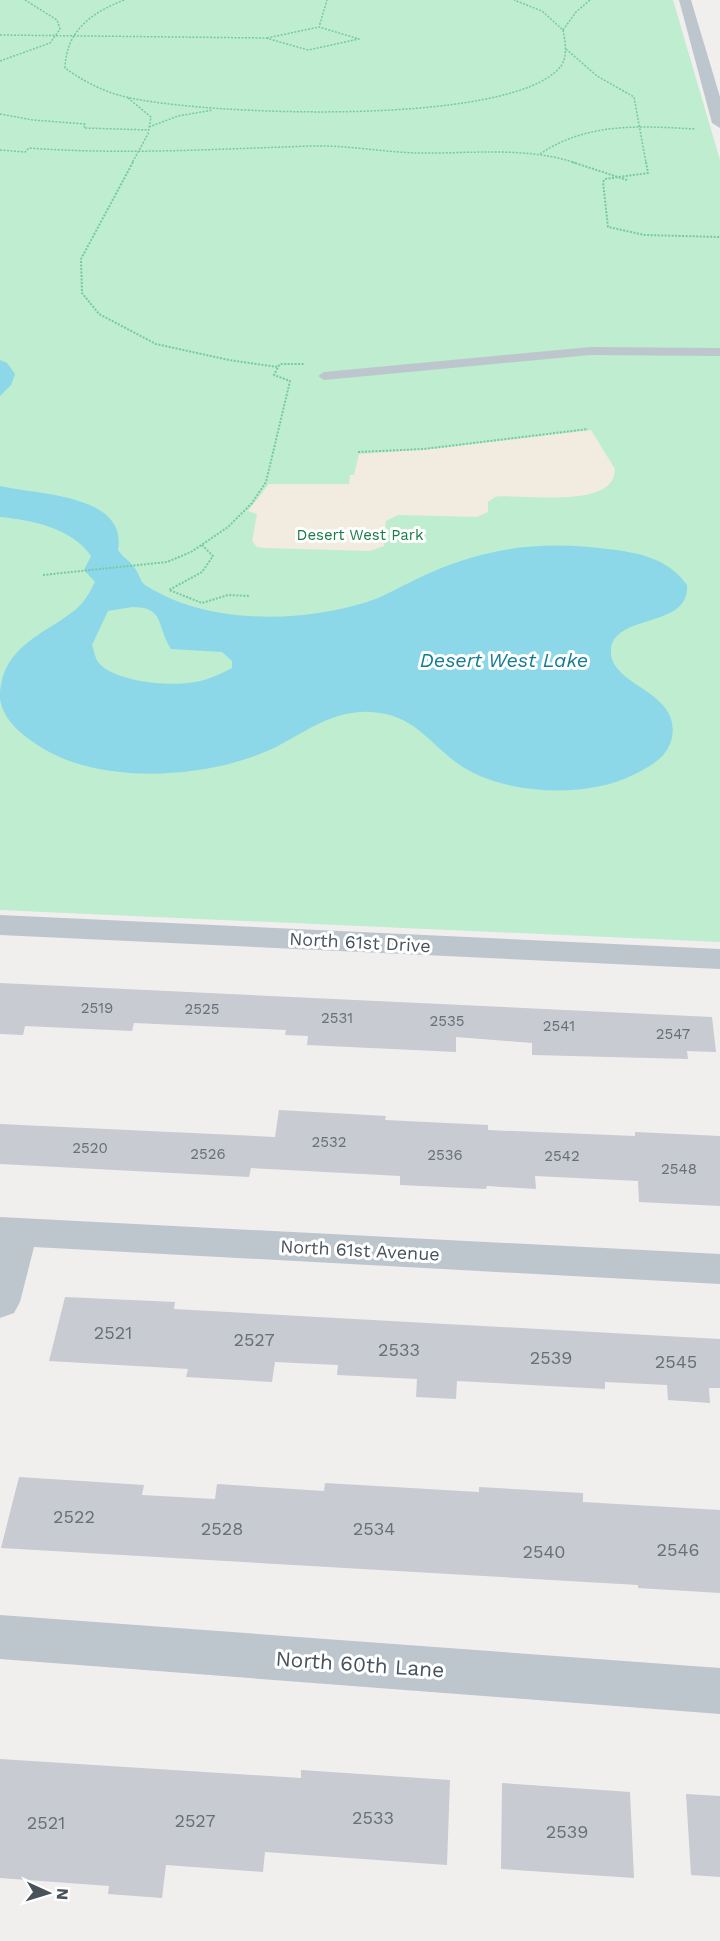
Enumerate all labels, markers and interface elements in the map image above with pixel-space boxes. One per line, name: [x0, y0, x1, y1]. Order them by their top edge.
park label: Desert West Park: [297, 526, 424, 544]
water label: Desert West Lake: [420, 648, 588, 672]
street label: North 61st Drive: [289, 928, 431, 956]
house number: 2519: [81, 999, 113, 1017]
house number: 2525: [185, 1000, 219, 1018]
house number: 2531: [321, 1009, 353, 1027]
house number: 2535: [430, 1012, 464, 1030]
house number: 2541: [543, 1017, 575, 1035]
house number: 2547: [656, 1025, 690, 1043]
house number: 2532: [312, 1133, 346, 1151]
house number: 2520: [72, 1139, 108, 1157]
house number: 2526: [190, 1145, 226, 1163]
house number: 2536: [427, 1146, 463, 1164]
house number: 2542: [544, 1147, 580, 1165]
house number: 2548: [661, 1160, 697, 1178]
street label: North 61st Avenue: [280, 1235, 440, 1265]
house number: 2521: [94, 1322, 132, 1343]
house number: 2527: [233, 1329, 275, 1350]
house number: 2533: [378, 1339, 420, 1360]
house number: 2539: [530, 1347, 572, 1368]
house number: 2545: [655, 1351, 697, 1372]
house number: 2522: [53, 1506, 95, 1527]
house number: 2528: [201, 1518, 243, 1539]
house number: 2534: [353, 1518, 395, 1539]
house number: 2546: [657, 1539, 699, 1560]
house number: 2540: [522, 1541, 566, 1562]
street label: North 60th Lane: [275, 1646, 445, 1682]
house number: 2533: [352, 1807, 394, 1828]
house number: 2527: [174, 1810, 216, 1831]
house number: 2521: [27, 1812, 65, 1833]
house number: 2539: [546, 1821, 588, 1842]
north arrow: [18, 1863, 78, 1923]
text: N: [53, 1887, 72, 1901]

